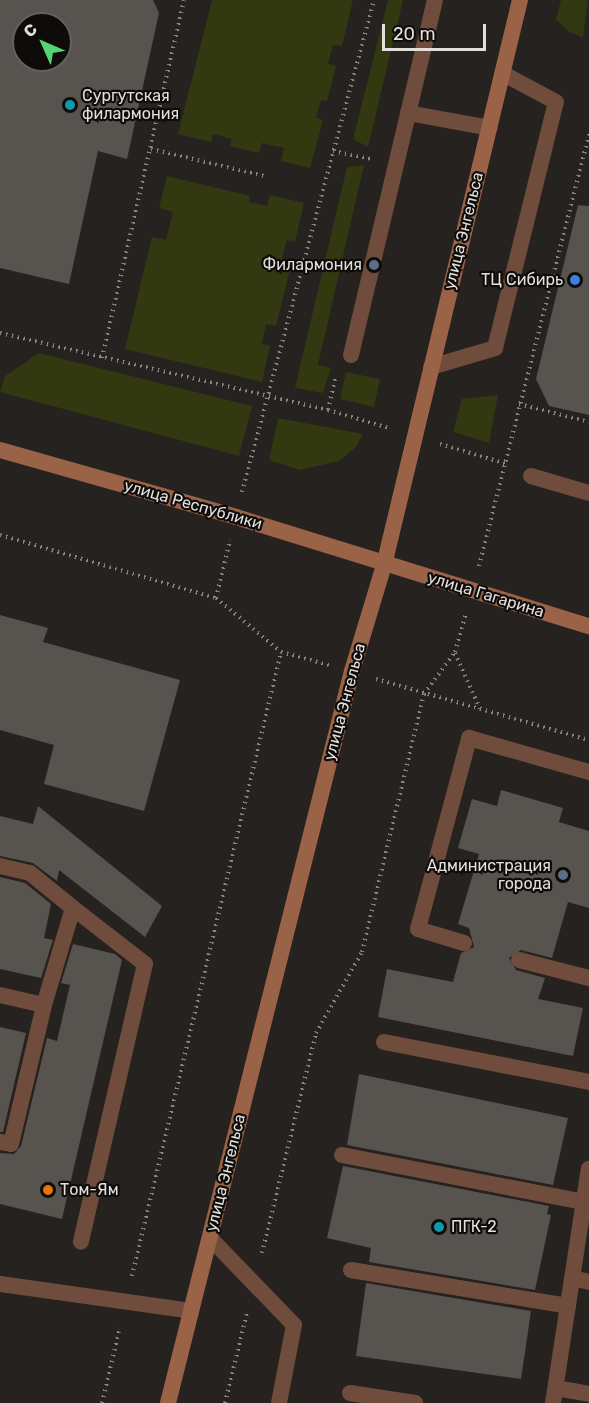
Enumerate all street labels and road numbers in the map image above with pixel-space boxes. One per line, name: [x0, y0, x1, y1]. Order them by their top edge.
street label: улица Энгельса: [440, 170, 488, 292]
street label: улица Республики: [122, 476, 264, 534]
street label: улица Гагарина: [425, 568, 547, 622]
street label: улица Энгельса: [320, 641, 370, 763]
street label: улица Энгельса: [202, 1112, 250, 1234]

